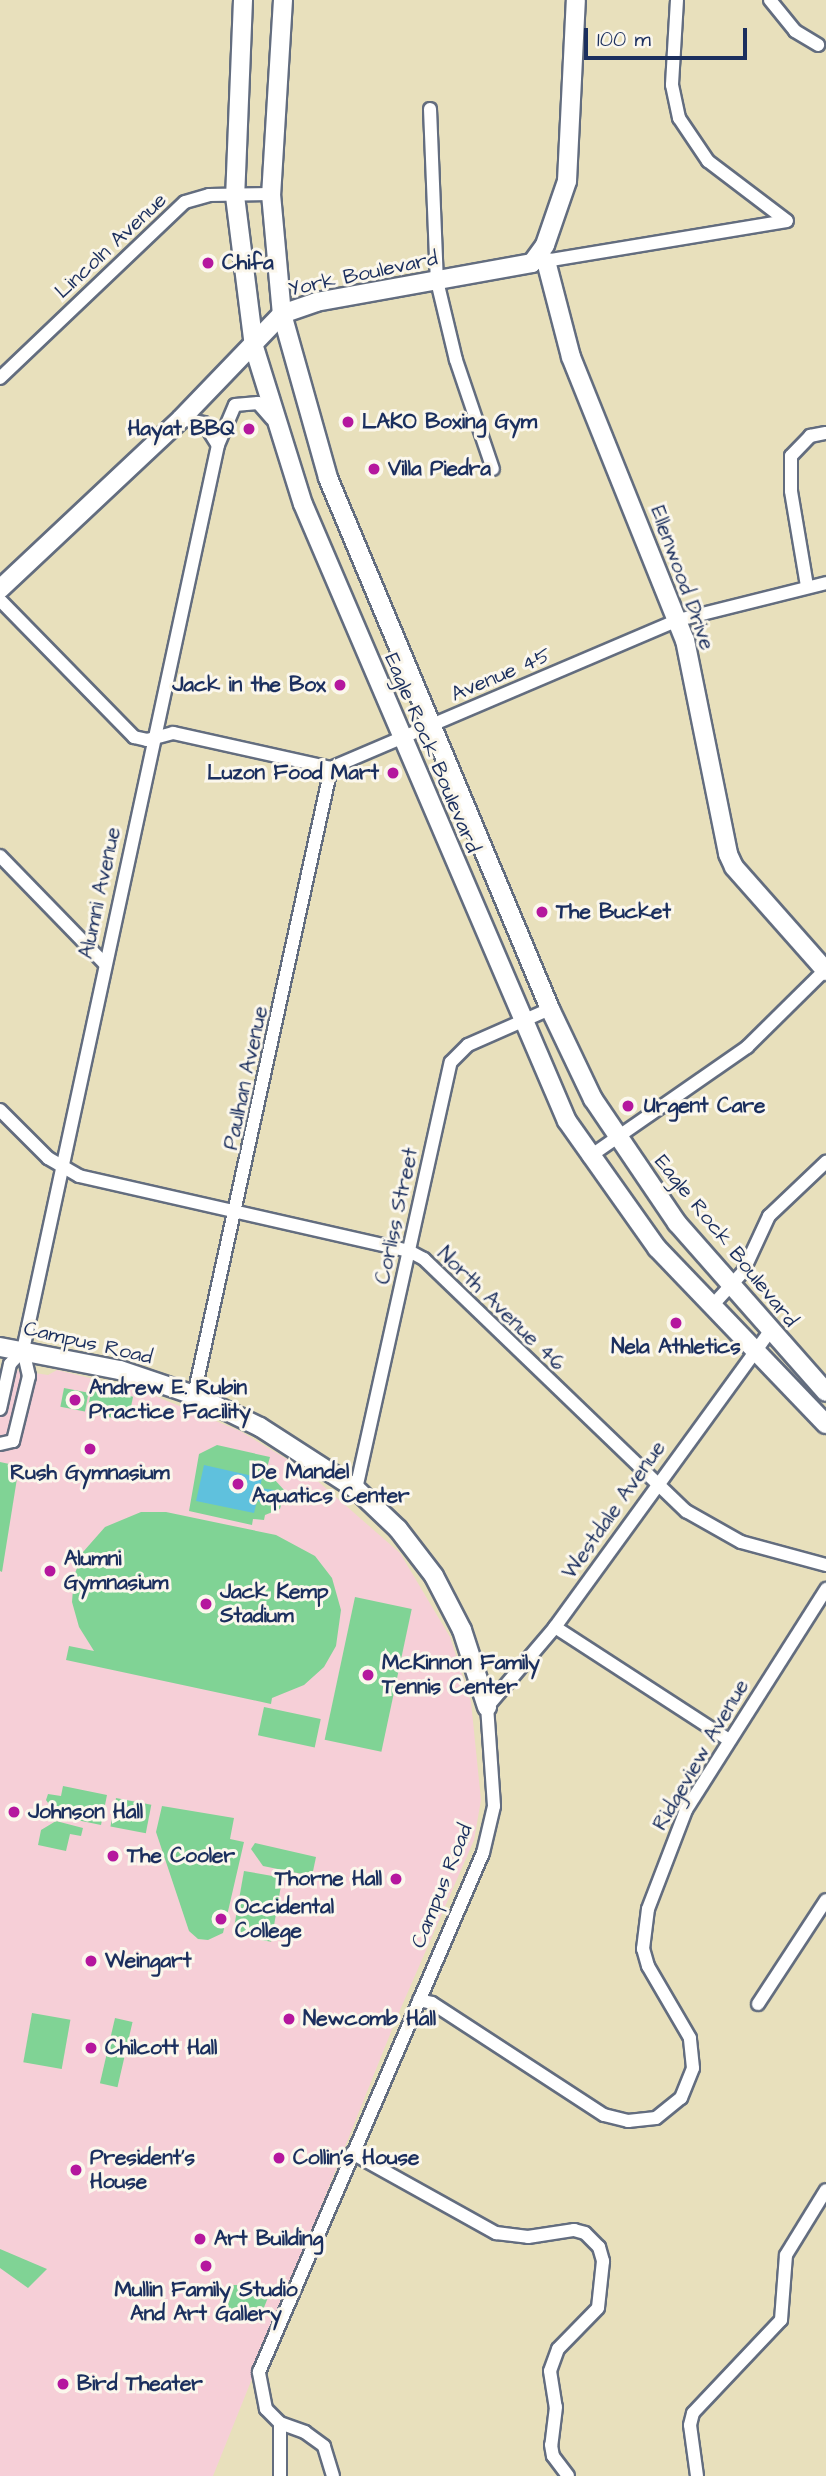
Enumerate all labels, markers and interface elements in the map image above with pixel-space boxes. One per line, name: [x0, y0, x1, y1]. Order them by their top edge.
scale bar: [588, 14, 751, 58]
text: 100 m: [597, 25, 651, 54]
street label: Lincoln Avenue: [50, 188, 172, 304]
street label: York Boulevard: [286, 246, 440, 302]
place label: Chifa: [222, 250, 274, 276]
marker: Chifa: [200, 255, 216, 271]
place label: LAKO Boxing Gym: [362, 409, 537, 435]
marker: LAKO Boxing Gym: [340, 414, 356, 430]
place label: Hayat BBQ: [128, 416, 235, 442]
marker: Hayat BBQ: [241, 421, 257, 437]
place label: Villa Piedra: [388, 456, 491, 482]
marker: Villa Piedra: [366, 461, 382, 477]
street label: Ellenwood Drive: [644, 503, 720, 653]
street label: Avenue 45: [447, 643, 555, 707]
street label: Eagle Rock Boulevard: [379, 649, 485, 857]
place label: Jack in the Box: [172, 672, 326, 698]
marker: Jack in the Box: [332, 677, 348, 693]
place label: Luzon Food Mart: [207, 760, 379, 786]
marker: Luzon Food Mart: [385, 765, 401, 781]
street label: Alumni Avenue: [74, 825, 126, 961]
place label: The Bucket: [556, 899, 671, 925]
marker: The Bucket: [534, 904, 550, 920]
street label: Paulhan Avenue: [218, 1004, 274, 1152]
place label: Urgent Care: [644, 1093, 765, 1119]
marker: Urgent Care: [618, 1096, 638, 1116]
street label: Corliss Street: [370, 1145, 424, 1287]
street label: Eagle Rock Boulevard: [649, 1150, 803, 1332]
street label: North Avenue 46: [432, 1242, 570, 1376]
marker: Nela Athletics: [668, 1315, 684, 1331]
street label: Campus Road: [21, 1316, 155, 1370]
place label: Nela Athletics: [611, 1334, 741, 1360]
place label: Andrew E. Rubin Practice Facility: [89, 1375, 251, 1425]
marker: Andrew E. Rubin Practice Facility: [67, 1392, 83, 1408]
street label: Westdale Avenue: [557, 1436, 671, 1584]
marker: Rush Gymnasium: [82, 1441, 98, 1457]
place label: De Mandel Aquatics Center: [252, 1459, 410, 1509]
place label: Rush Gymnasium: [10, 1460, 170, 1486]
marker: De Mandel Aquatics Center: [230, 1476, 246, 1492]
place label: Alumni Gymnasium: [64, 1546, 168, 1596]
marker: Alumni Gymnasium: [42, 1563, 58, 1579]
place label: Jack Kemp Stadium: [220, 1579, 329, 1629]
marker: Jack Kemp Stadium: [198, 1596, 214, 1612]
place label: McKinnon Family Tennis Center: [382, 1650, 540, 1700]
marker: McKinnon Family Tennis Center: [360, 1667, 376, 1683]
street label: Ridgeview Avenue: [648, 1675, 754, 1835]
place label: Johnson Hall: [28, 1799, 143, 1825]
marker: Johnson Hall: [6, 1804, 22, 1820]
street label: Campus Road: [406, 1820, 478, 1952]
place label: The Cooler: [127, 1843, 235, 1869]
marker: The Cooler: [105, 1848, 121, 1864]
place label: Thorne Hall: [275, 1866, 382, 1892]
marker: Thorne Hall: [388, 1871, 404, 1887]
place label: Occidental College: [235, 1894, 334, 1944]
marker: Occidental College: [213, 1911, 229, 1927]
place label: Weingart: [105, 1948, 191, 1974]
marker: Weingart: [83, 1953, 99, 1969]
place label: Newcomb Hall: [303, 2006, 436, 2032]
marker: Newcomb Hall: [281, 2011, 297, 2027]
place label: Chilcott Hall: [105, 2035, 217, 2061]
marker: Chilcott Hall: [83, 2040, 99, 2056]
place label: President's House: [90, 2145, 195, 2195]
place label: Collin's House: [293, 2145, 419, 2171]
marker: Collin's House: [271, 2150, 287, 2166]
marker: President's House: [68, 2162, 84, 2178]
place label: Art Building: [214, 2226, 323, 2252]
marker: Art Building: [192, 2231, 208, 2247]
marker: Mullin Family Studio And Art Gallery: [198, 2258, 214, 2274]
place label: Mullin Family Studio And Art Gallery: [114, 2277, 298, 2327]
place label: Bird Theater: [77, 2371, 203, 2397]
marker: Bird Theater: [55, 2376, 71, 2392]

